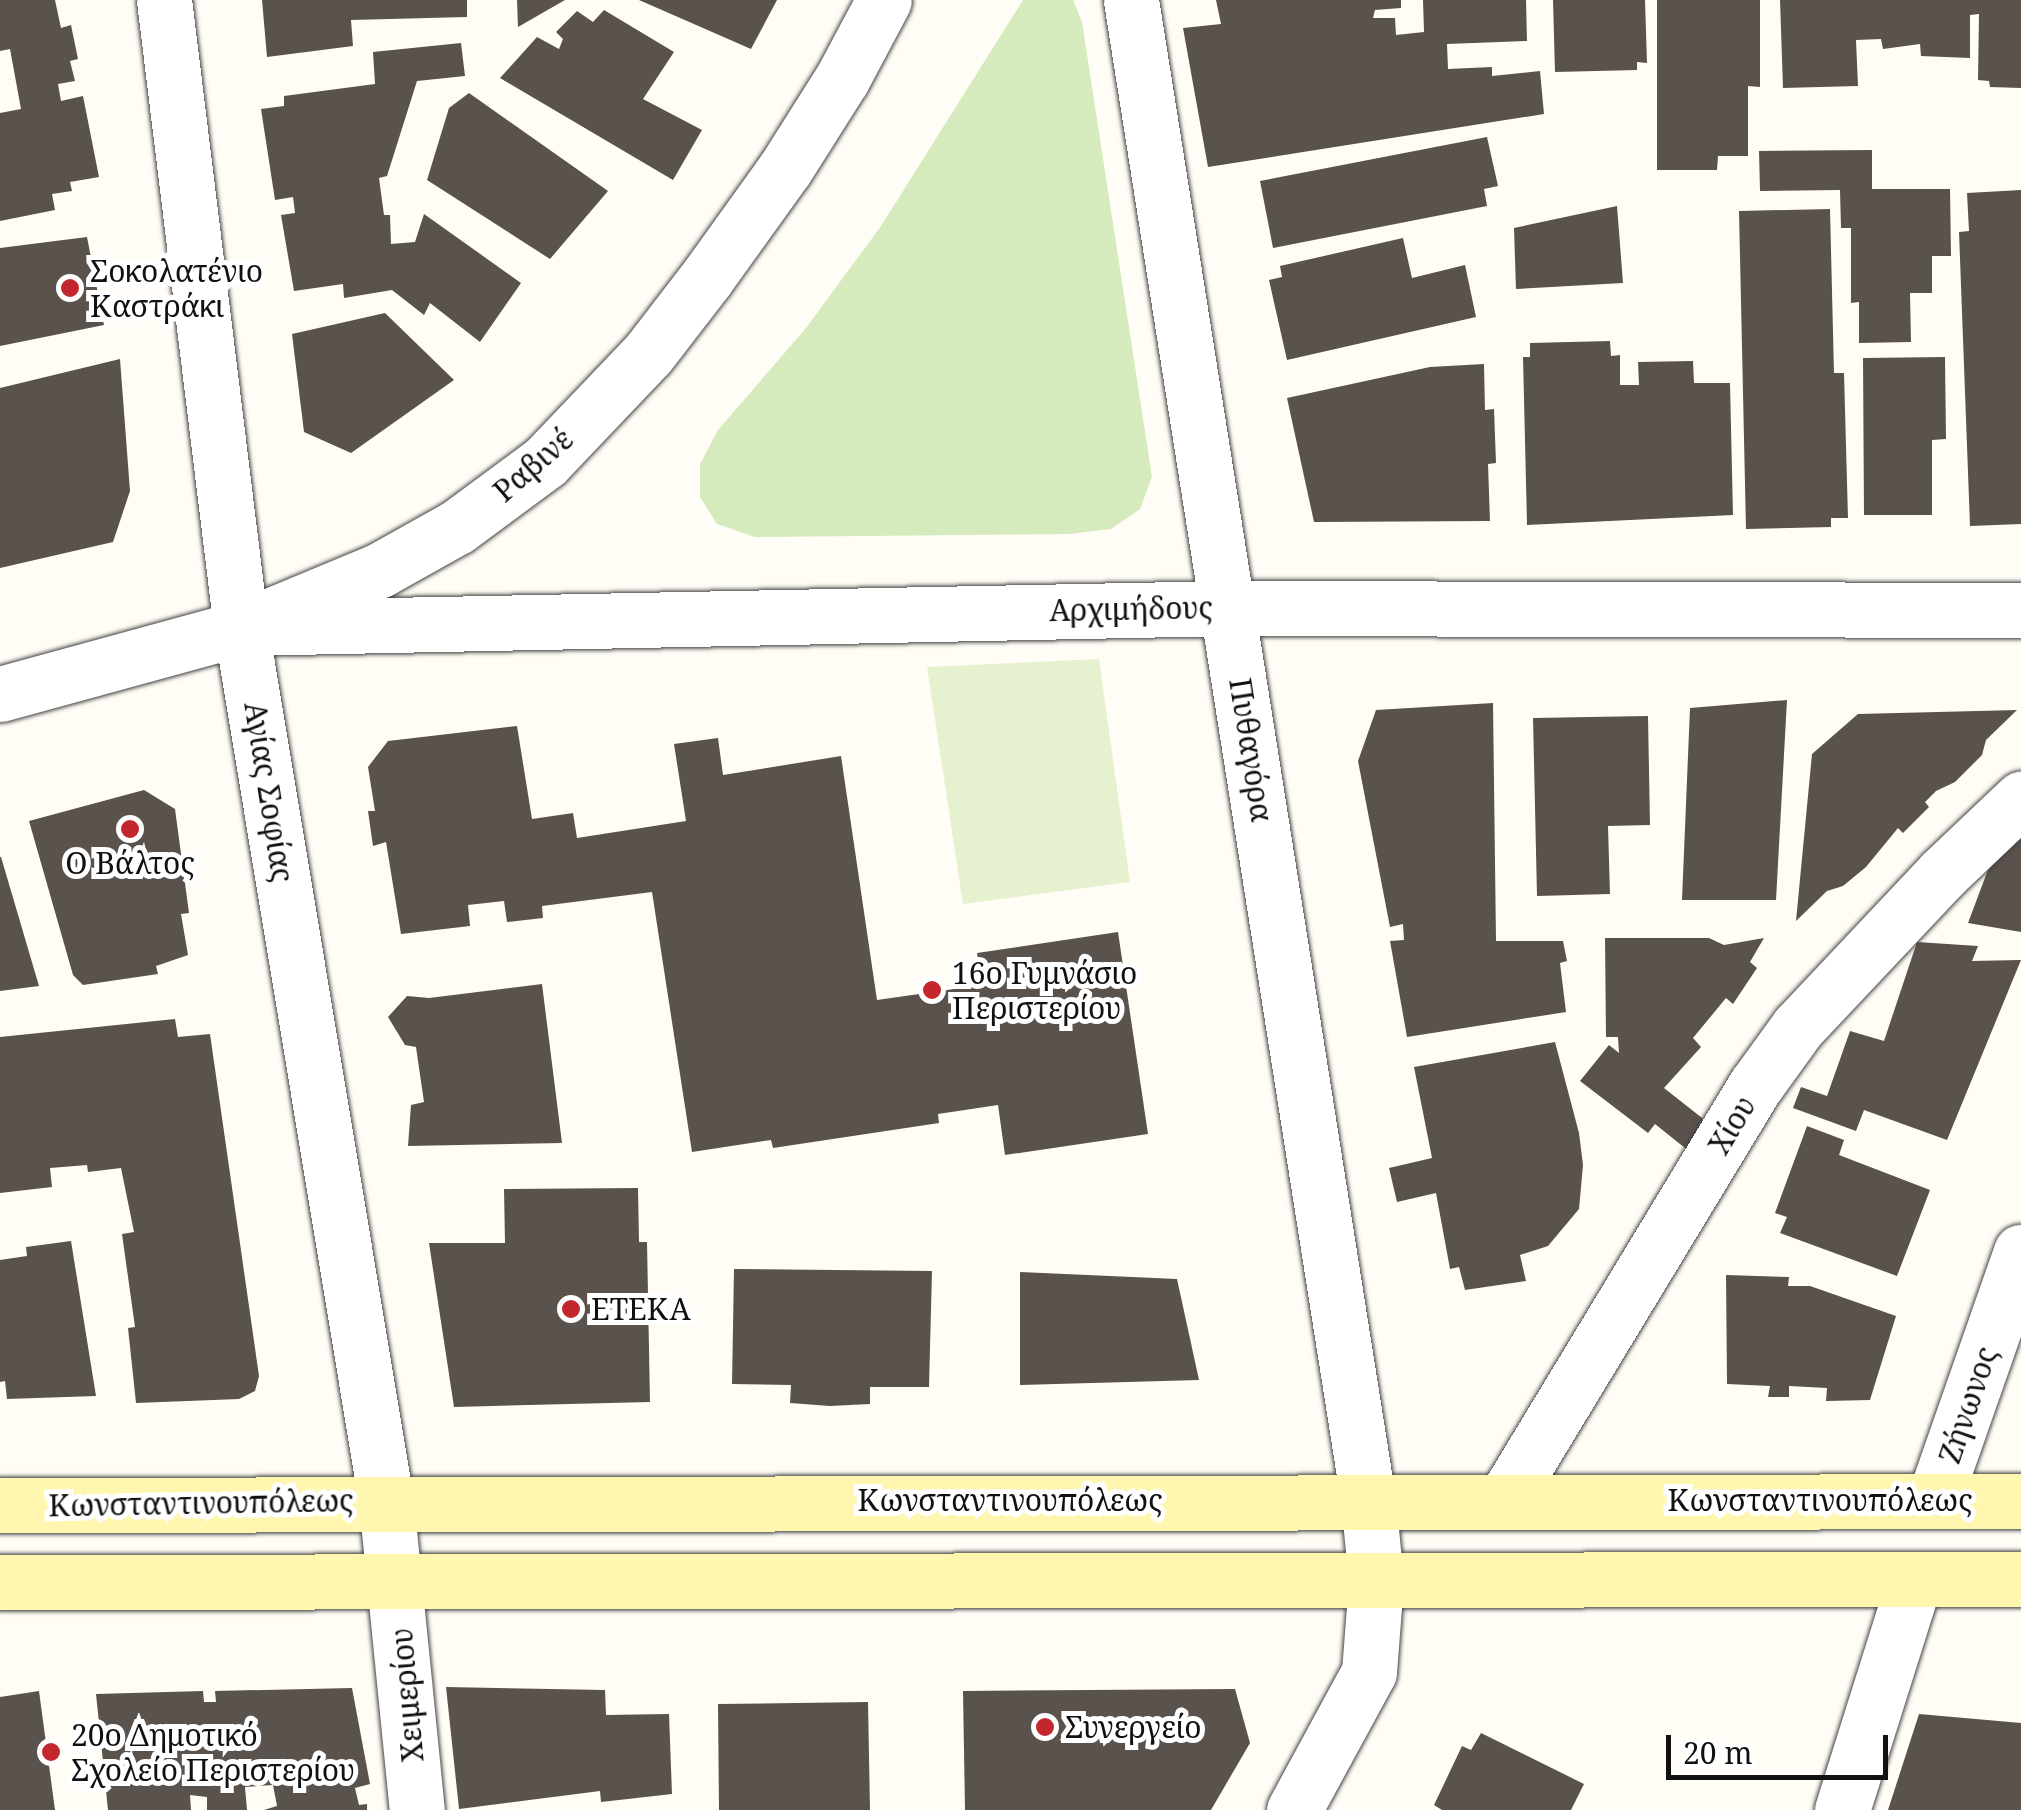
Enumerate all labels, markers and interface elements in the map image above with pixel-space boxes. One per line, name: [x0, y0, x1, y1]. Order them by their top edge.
place label: Σοκολατένιο Καστράκι: [90, 253, 263, 324]
marker: Σοκολατένιο Καστράκι: [59, 277, 81, 299]
street label: Ραβινέ: [486, 421, 580, 509]
street label: Αρχιμήδους: [1049, 590, 1213, 628]
street label: Πυθαγόρα: [1222, 676, 1280, 824]
street label: Αγίας Σοφίας: [237, 699, 301, 885]
marker: Ο Βάλτος: [119, 818, 141, 840]
place label: Ο Βάλτος: [65, 845, 195, 881]
place label: 16ο Γυμνάσιο Περιστερίου: [952, 955, 1137, 1026]
marker: 16ο Γυμνάσιο Περιστερίου: [921, 979, 943, 1001]
street label: Χίου: [1701, 1089, 1763, 1161]
place label: ΕΤΕΚΑ: [591, 1291, 691, 1327]
marker: ΕΤΕΚΑ: [560, 1298, 582, 1320]
street label: Ζήνωνος: [1931, 1342, 2005, 1468]
street label: Κωνσταντινουπόλεως: [48, 1482, 354, 1524]
street label: Κωνσταντινουπόλεως: [857, 1482, 1163, 1518]
street label: Κωνσταντινουπόλεως: [1667, 1482, 1973, 1518]
street label: Χειμερίου: [383, 1627, 431, 1763]
place label: Συνεργείο: [1065, 1709, 1202, 1745]
scale bar: [1671, 1715, 1894, 1777]
marker: Συνεργείο: [1034, 1716, 1056, 1738]
place label: 20ο Δημοτικό Σχολείο Περιστερίου: [71, 1717, 355, 1788]
text: 20 m: [1683, 1732, 1753, 1773]
marker: 20ο Δημοτικό Σχολείο Περιστερίου: [40, 1741, 62, 1763]

